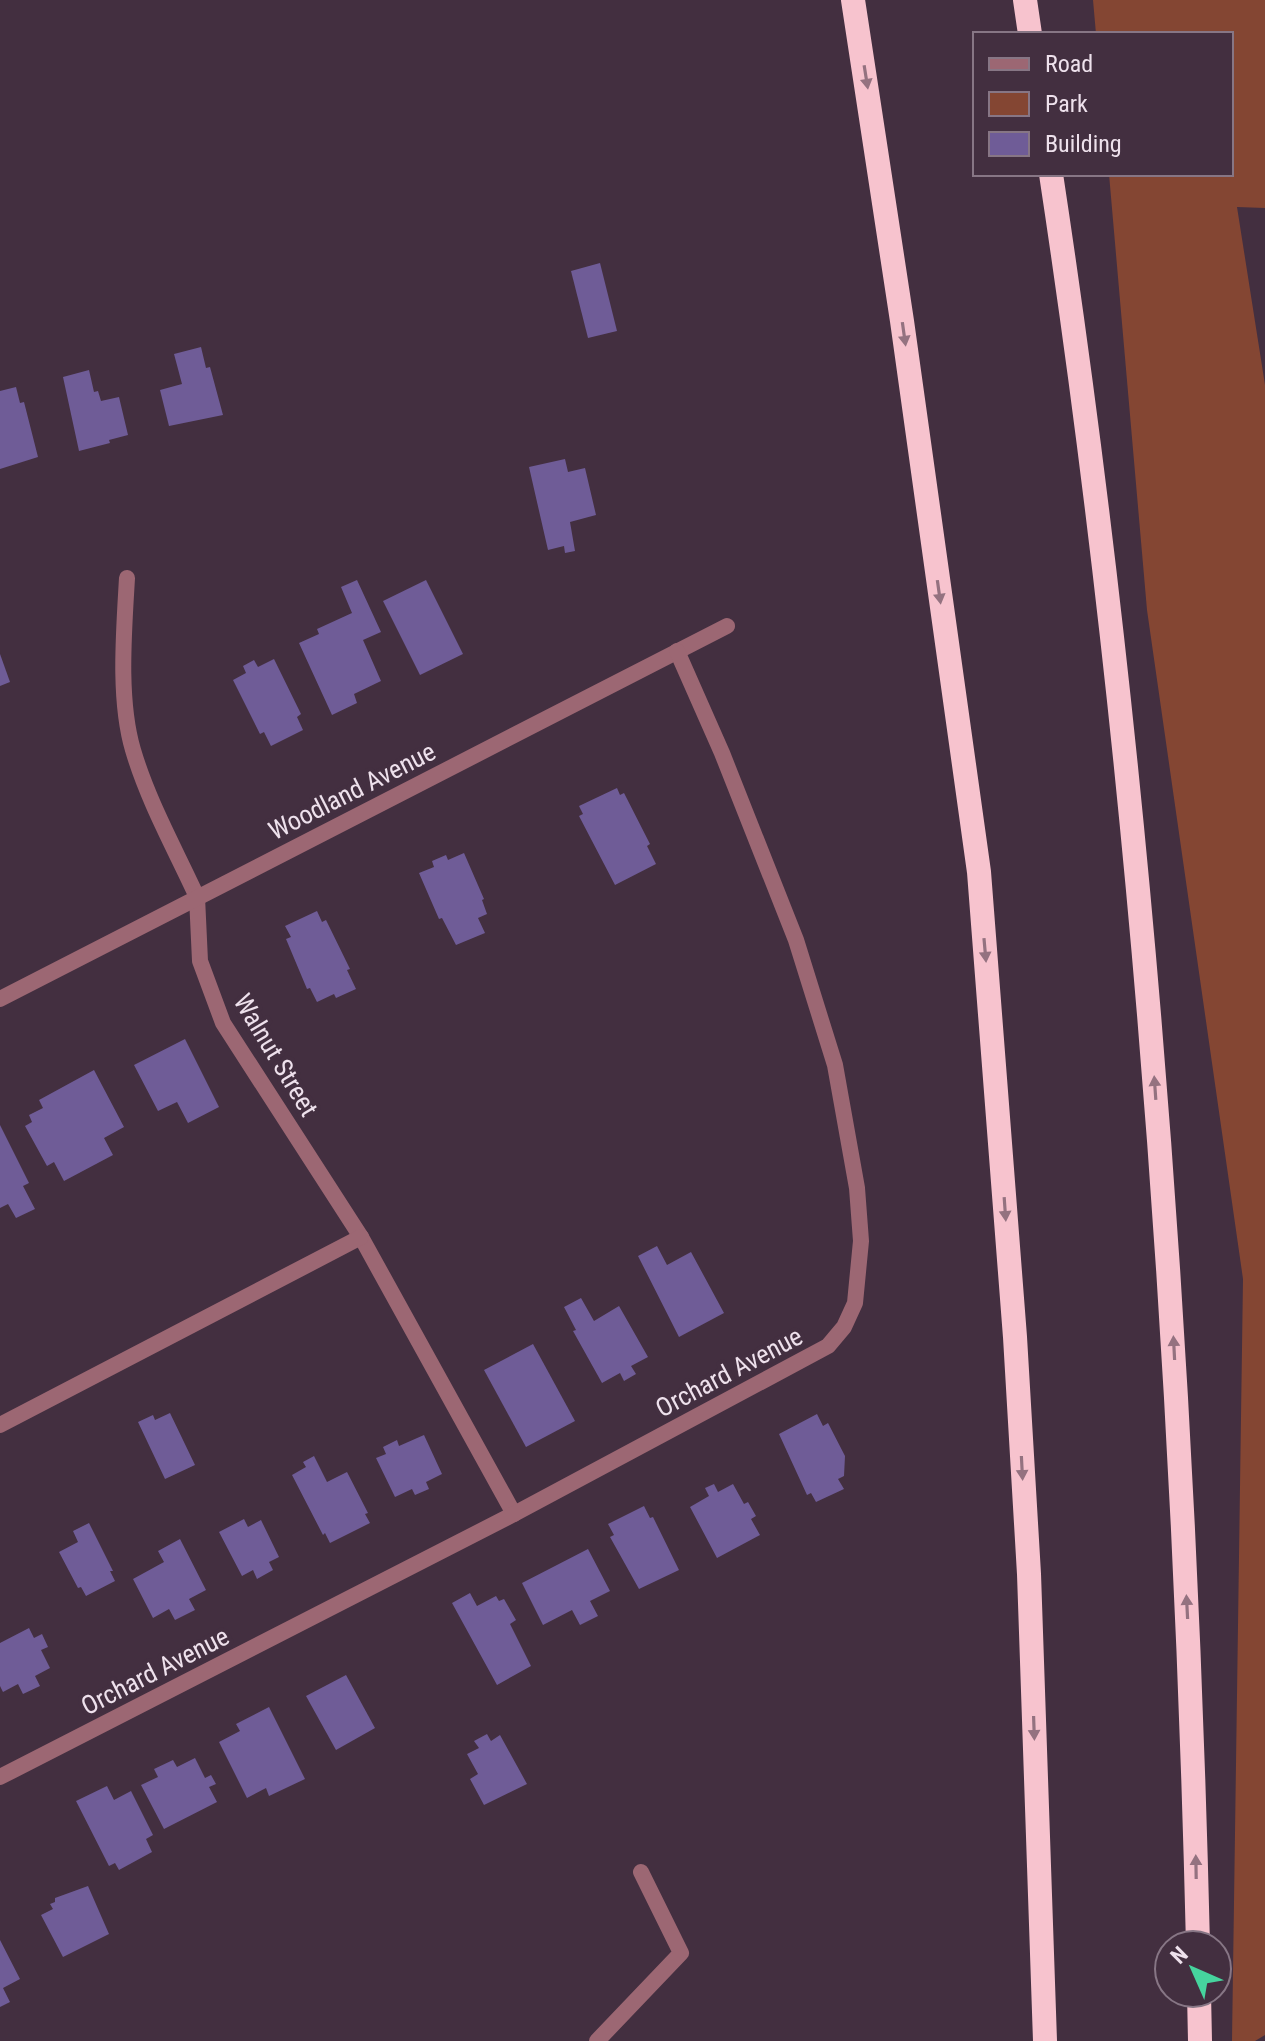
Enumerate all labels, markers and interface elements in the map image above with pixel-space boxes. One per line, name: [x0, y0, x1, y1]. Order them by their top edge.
legend: [973, 32, 1233, 176]
text: Road: [1045, 50, 1093, 78]
one-way arrow: [860, 65, 872, 90]
text: Park: [1045, 90, 1088, 118]
text: Building: [1045, 130, 1122, 158]
one-way arrow: [898, 322, 911, 347]
one-way arrow: [932, 580, 945, 605]
street label: Woodland Avenue: [264, 736, 440, 846]
one-way arrow: [979, 938, 992, 963]
street label: Walnut Street: [228, 988, 324, 1122]
one-way arrow: [1148, 1075, 1161, 1100]
one-way arrow: [999, 1197, 1012, 1222]
street label: Orchard Avenue: [651, 1321, 807, 1423]
one-way arrow: [1168, 1334, 1181, 1360]
one-way arrow: [1016, 1456, 1029, 1481]
one-way arrow: [1180, 1594, 1193, 1619]
street label: Orchard Avenue: [76, 1621, 234, 1721]
one-way arrow: [1027, 1716, 1040, 1741]
one-way arrow: [1190, 1854, 1202, 1879]
north arrow: [1153, 1929, 1233, 2009]
text: N: [1166, 1942, 1193, 1969]

